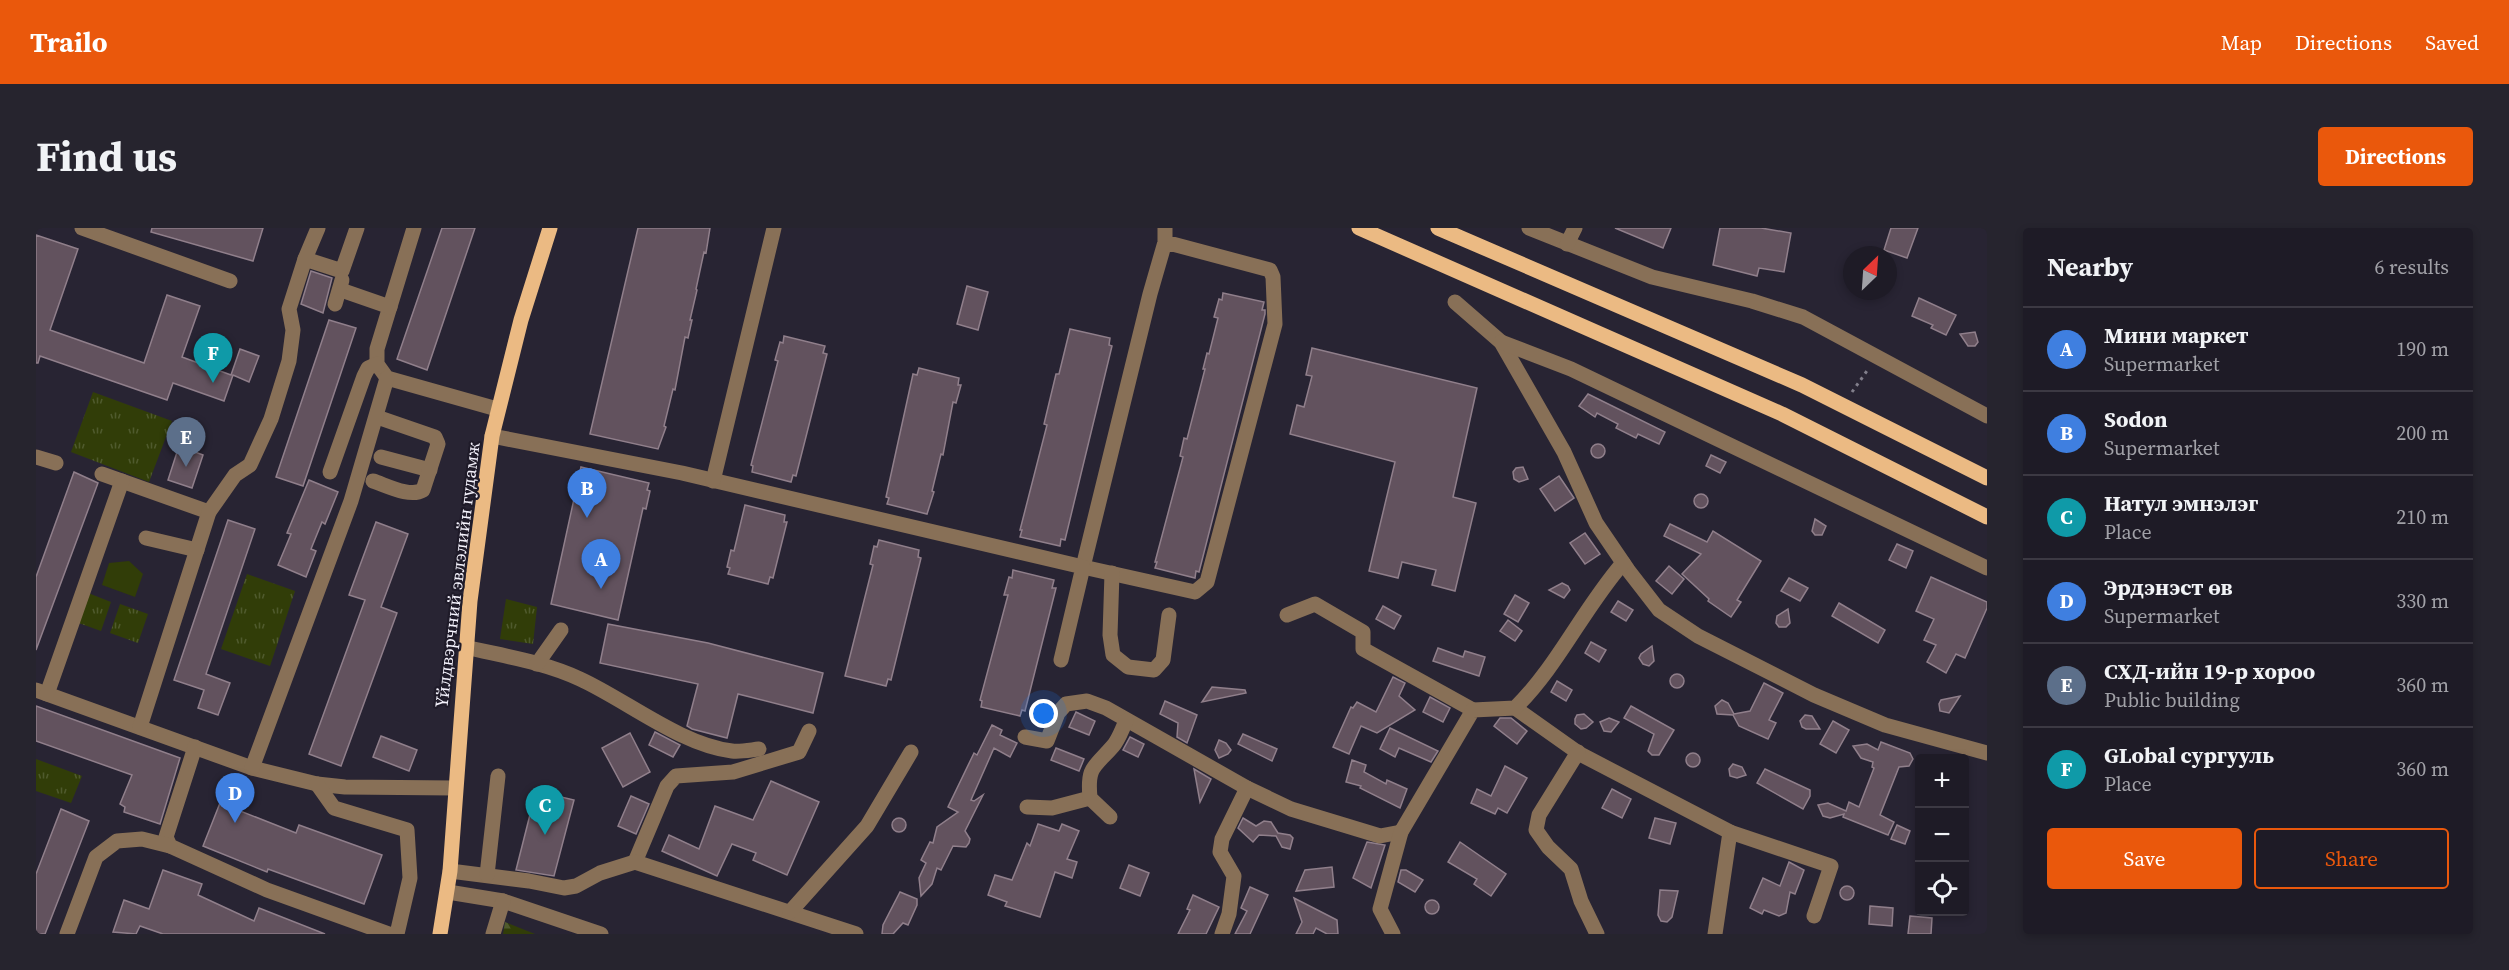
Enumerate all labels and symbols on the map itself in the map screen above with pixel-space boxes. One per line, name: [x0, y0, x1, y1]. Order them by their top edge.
north arrow: [1843, 246, 1897, 300]
pin: F: [194, 334, 232, 383]
pin: E: [166, 418, 206, 467]
street label: Үйлдвэрчний эвлэлийн гудамж: [428, 440, 486, 709]
pin: B: [568, 468, 606, 518]
pin: A: [582, 540, 620, 589]
your location: [1029, 699, 1058, 728]
pin: D: [216, 774, 254, 823]
pin: C: [526, 786, 564, 835]

